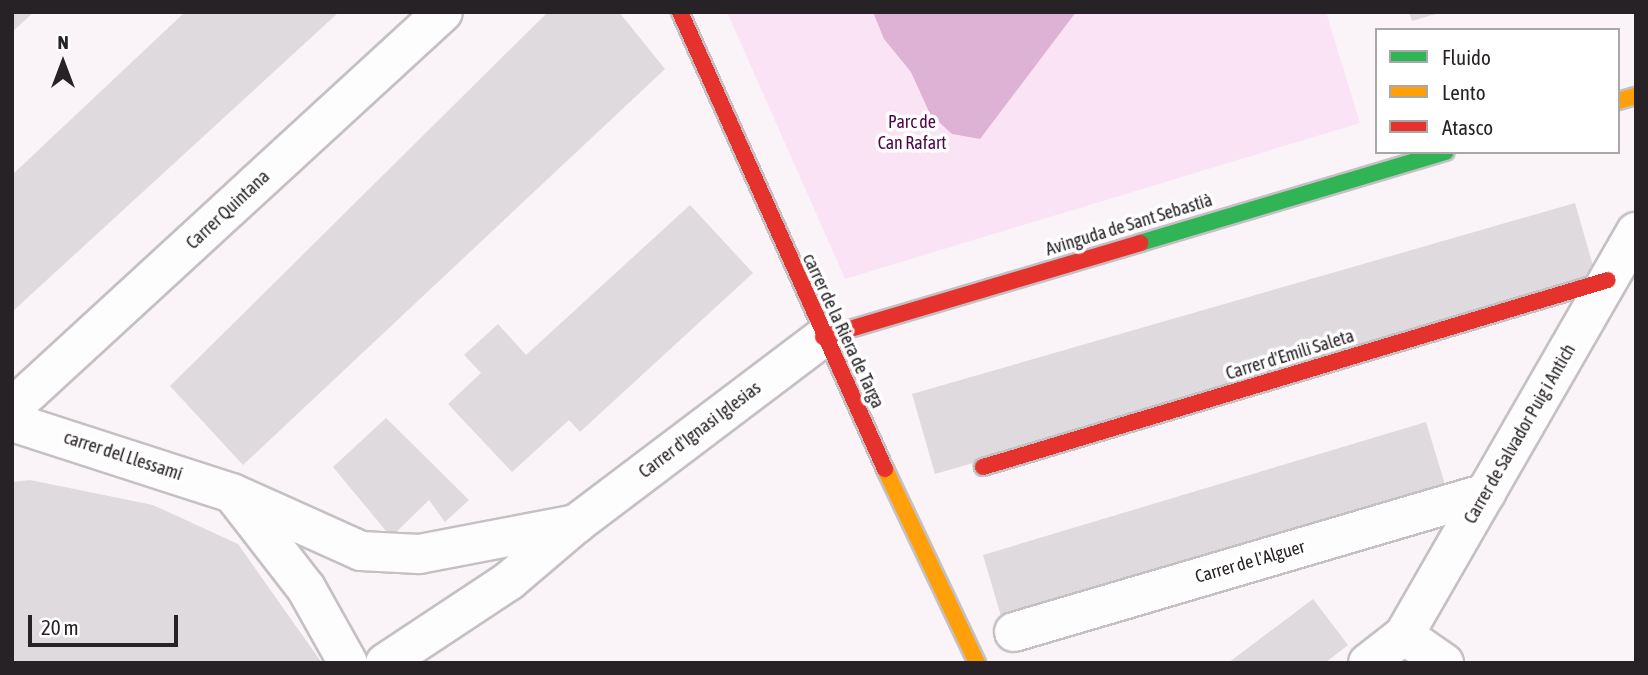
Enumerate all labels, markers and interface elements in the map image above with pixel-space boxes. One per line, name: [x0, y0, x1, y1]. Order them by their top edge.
north arrow: [28, 28, 98, 98]
legend: [1375, 28, 1620, 154]
text: N: [57, 31, 69, 53]
text: Fluido: [1442, 45, 1491, 69]
text: Lento: [1442, 80, 1486, 104]
park label: Parc de Can Rafart: [878, 112, 946, 154]
text: Atasco: [1442, 115, 1493, 139]
street label: Carrer Quintana: [182, 166, 274, 254]
street label: Avinguda de Sant Sebastià: [1043, 189, 1215, 261]
street label: carrer de la Riera de Targa: [798, 250, 888, 412]
street label: Carrer d'Emili Saleta: [1223, 325, 1357, 385]
street label: Carrer de Salvador Puig i Antich: [1460, 340, 1580, 528]
street label: Carrer d'Ignasi Iglesias: [635, 377, 765, 483]
street label: carrer del Llessamí: [61, 427, 185, 485]
street label: Carrer de l'Alguer: [1193, 536, 1307, 588]
scale bar: [32, 602, 182, 646]
text: 20 m: [41, 615, 79, 639]

